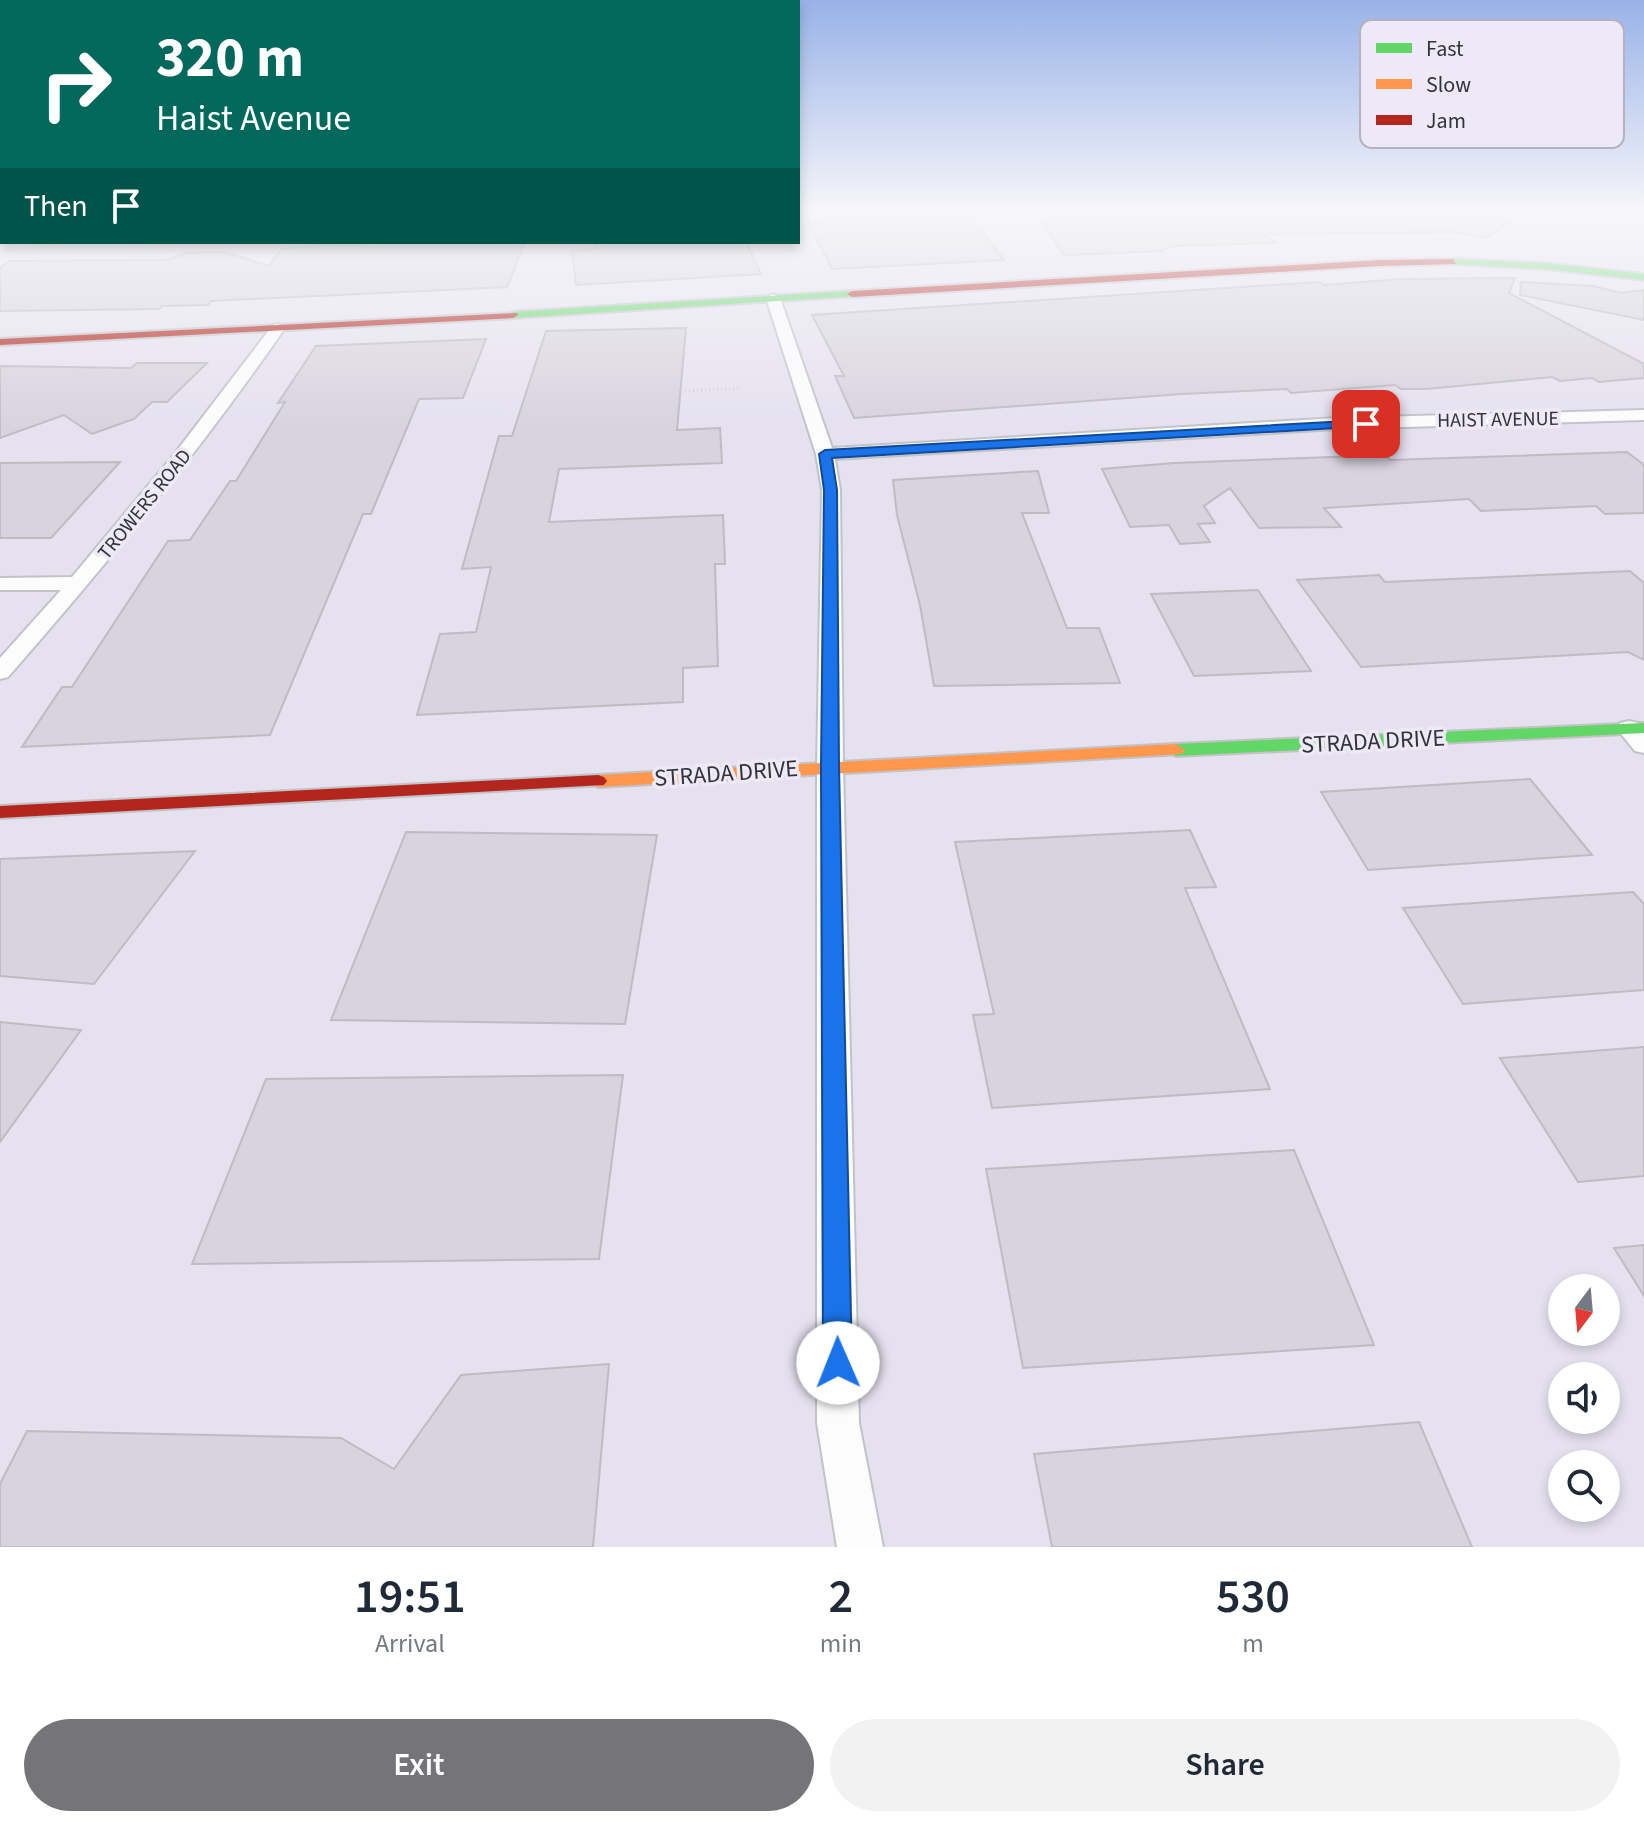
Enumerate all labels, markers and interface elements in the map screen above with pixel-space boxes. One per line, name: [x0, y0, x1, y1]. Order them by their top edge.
text: 320 m: [156, 19, 304, 98]
legend: [1360, 20, 1624, 148]
icon: right: [24, 32, 128, 136]
text: Fast: [1426, 33, 1464, 65]
text: Slow: [1426, 69, 1471, 101]
text: Haist Avenue: [156, 93, 351, 144]
text: Jam: [1426, 105, 1466, 137]
icon: arrive: [104, 184, 148, 228]
text: Then: [24, 185, 88, 228]
pin: [1332, 390, 1400, 458]
icon: arrive: [1344, 402, 1388, 446]
street label: HAIST AVENUE: [1437, 405, 1559, 435]
street label: TROWERS ROAD: [91, 443, 198, 566]
street label: STRADA DRIVE: [1300, 720, 1446, 763]
street label: STRADA DRIVE: [653, 751, 799, 796]
north arrow: [1548, 1274, 1620, 1346]
map controls: [1548, 1274, 1620, 1522]
position arrow: [796, 1321, 880, 1405]
button: sound: [1548, 1362, 1620, 1434]
button: search: [1548, 1450, 1620, 1522]
text: 19:51: [354, 1563, 466, 1631]
text: 2: [829, 1563, 853, 1631]
text: 530: [1216, 1563, 1290, 1631]
text: Arrival: [375, 1625, 445, 1662]
text: min: [820, 1625, 862, 1662]
text: m: [1242, 1625, 1264, 1662]
button: Exit: [24, 1719, 814, 1811]
button: Share: [830, 1719, 1620, 1811]

